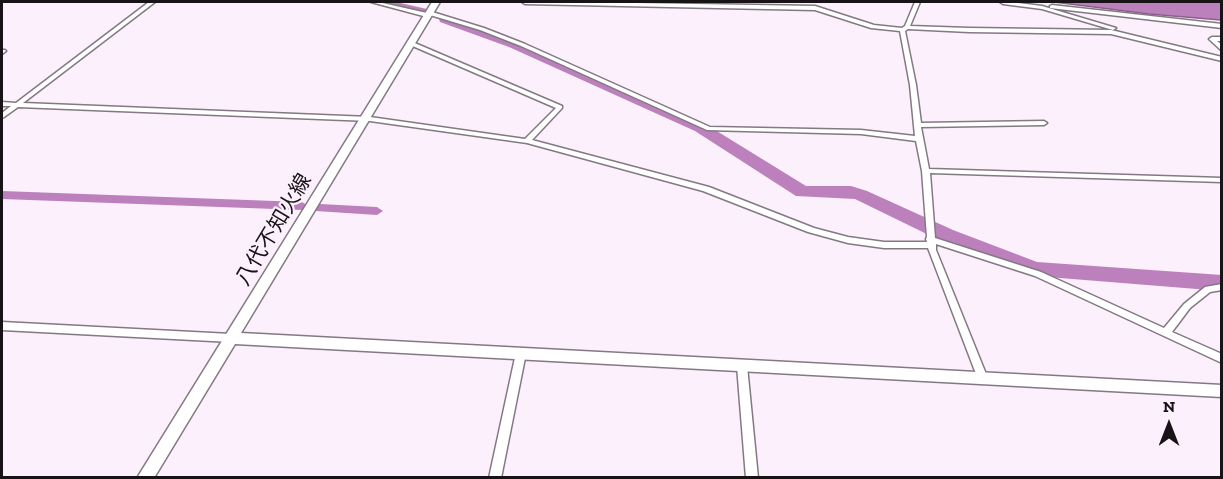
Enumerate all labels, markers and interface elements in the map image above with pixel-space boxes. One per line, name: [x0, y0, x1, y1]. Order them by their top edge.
street label: 八代不知火線: [231, 170, 317, 290]
north arrow: [1139, 395, 1199, 455]
text: N: [1163, 397, 1175, 416]

